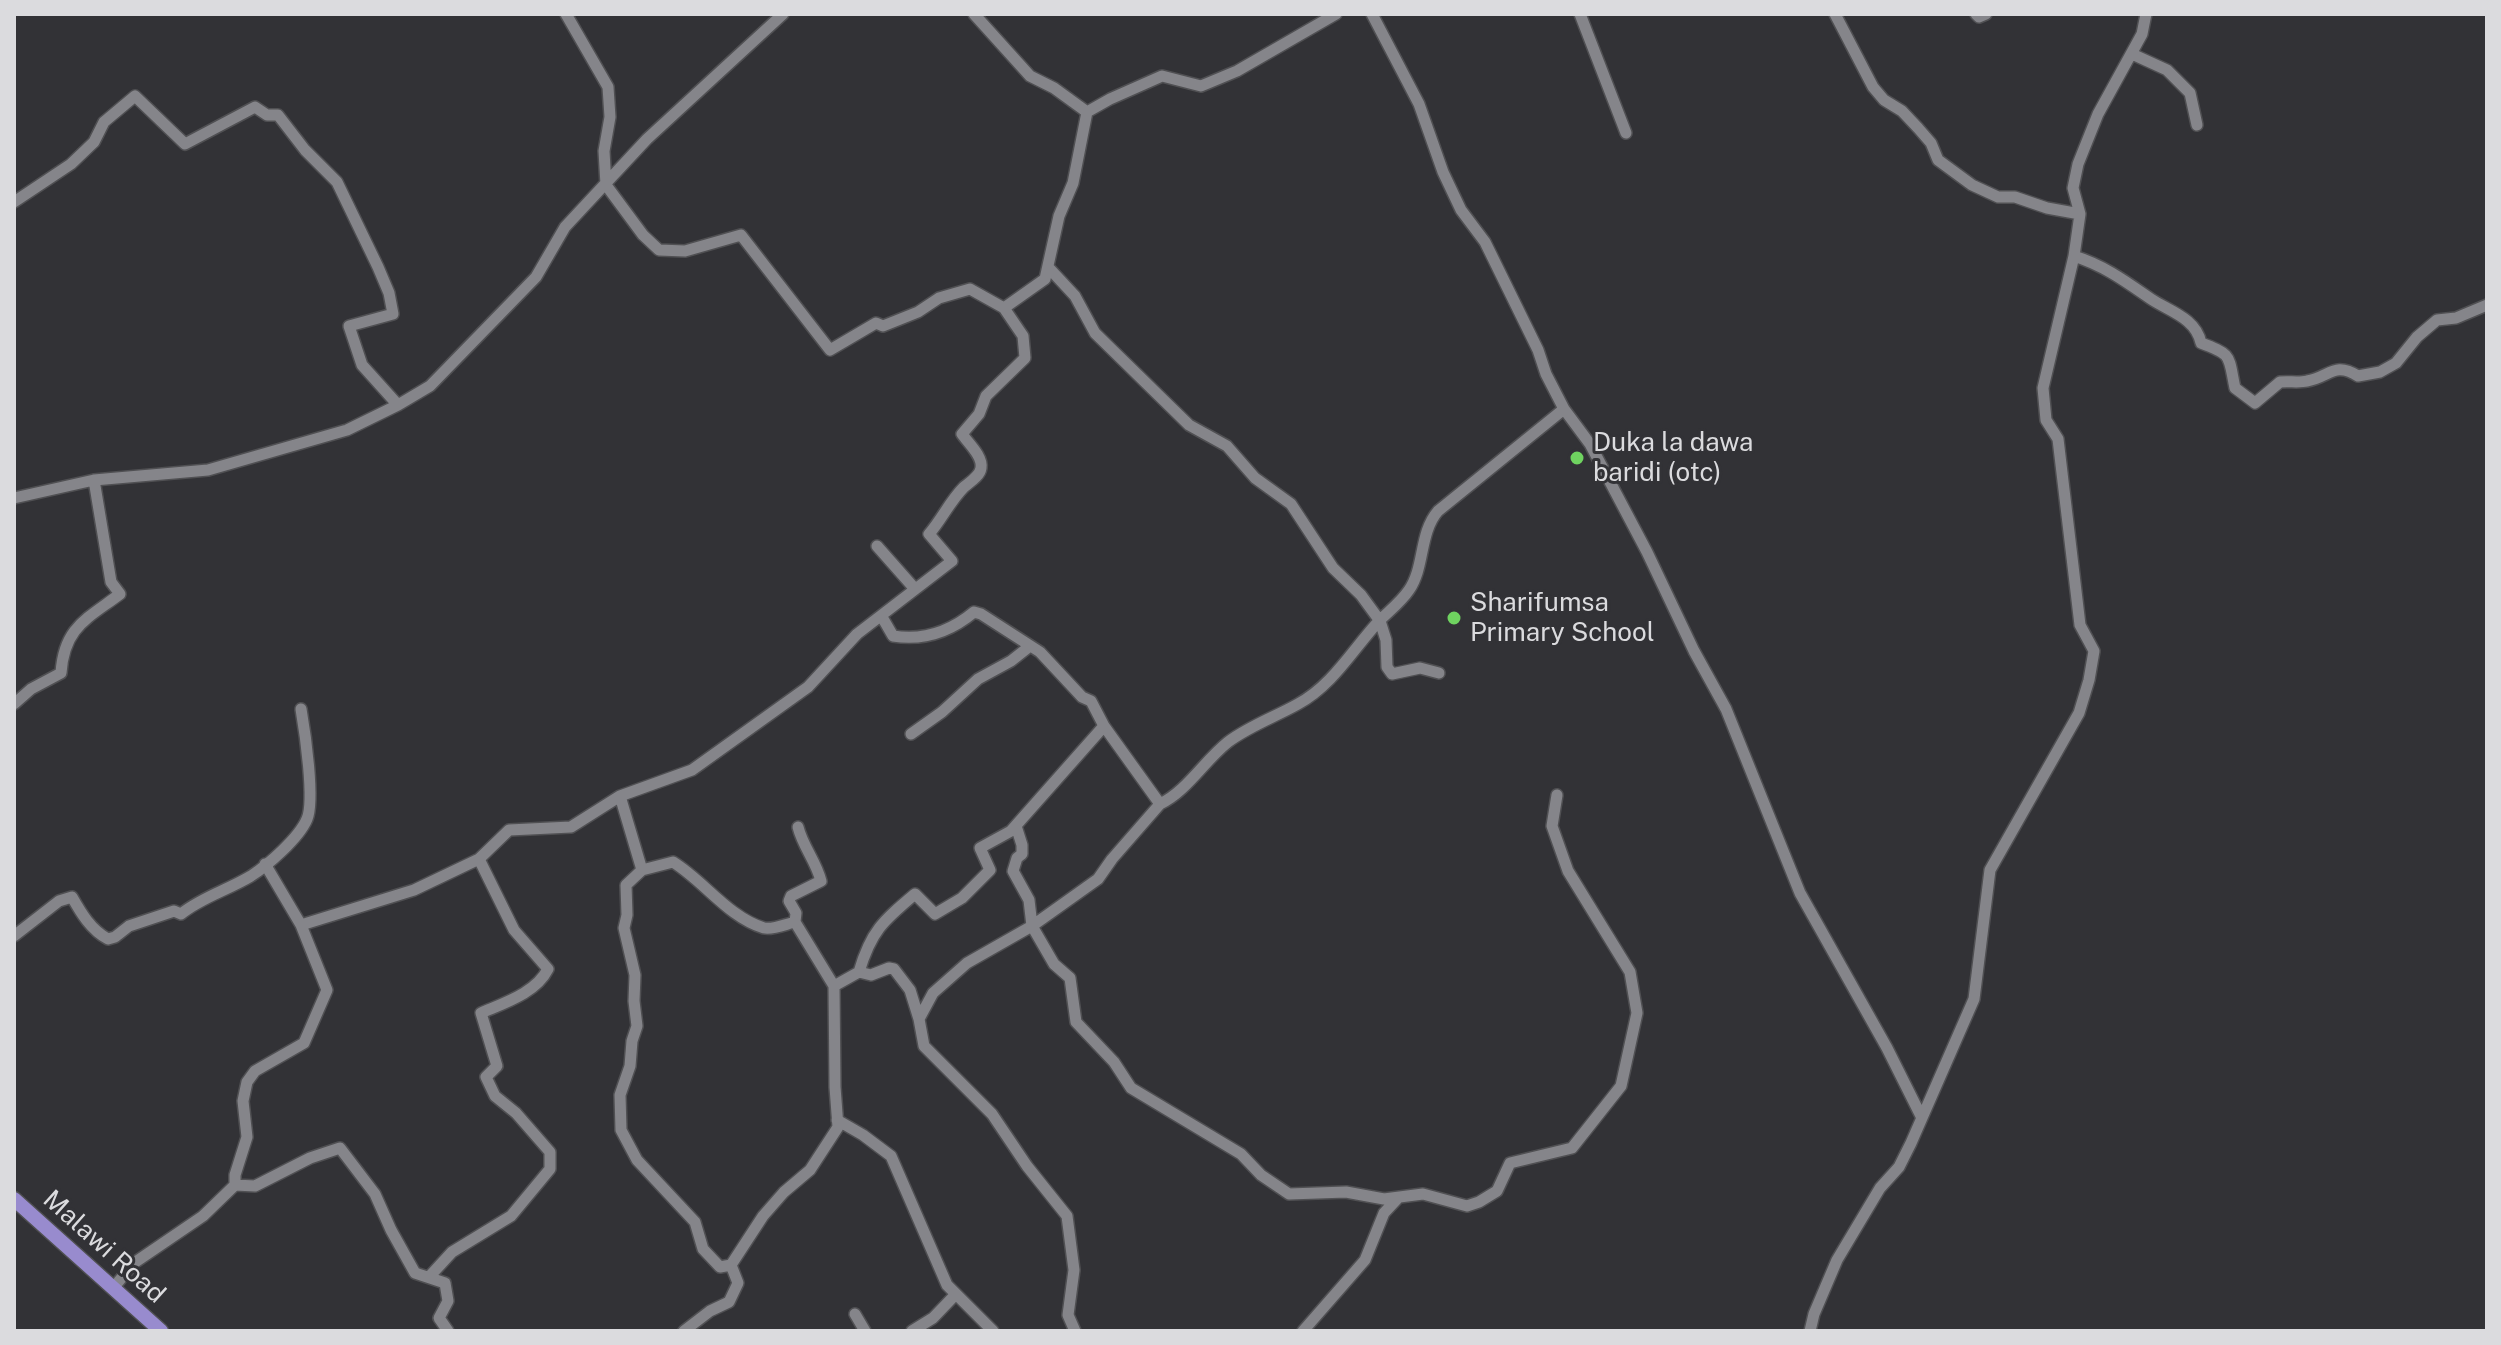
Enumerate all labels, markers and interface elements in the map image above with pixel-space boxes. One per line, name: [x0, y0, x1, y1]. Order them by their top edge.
place label: Duka la dawa baridi (otc): [1593, 427, 1753, 488]
marker: Duka la dawa baridi (otc): [1568, 449, 1586, 467]
place label: Sharifumsa Primary School: [1470, 587, 1655, 648]
marker: Sharifumsa Primary School: [1445, 609, 1463, 627]
street label: Malawi Road: [36, 1184, 172, 1310]

